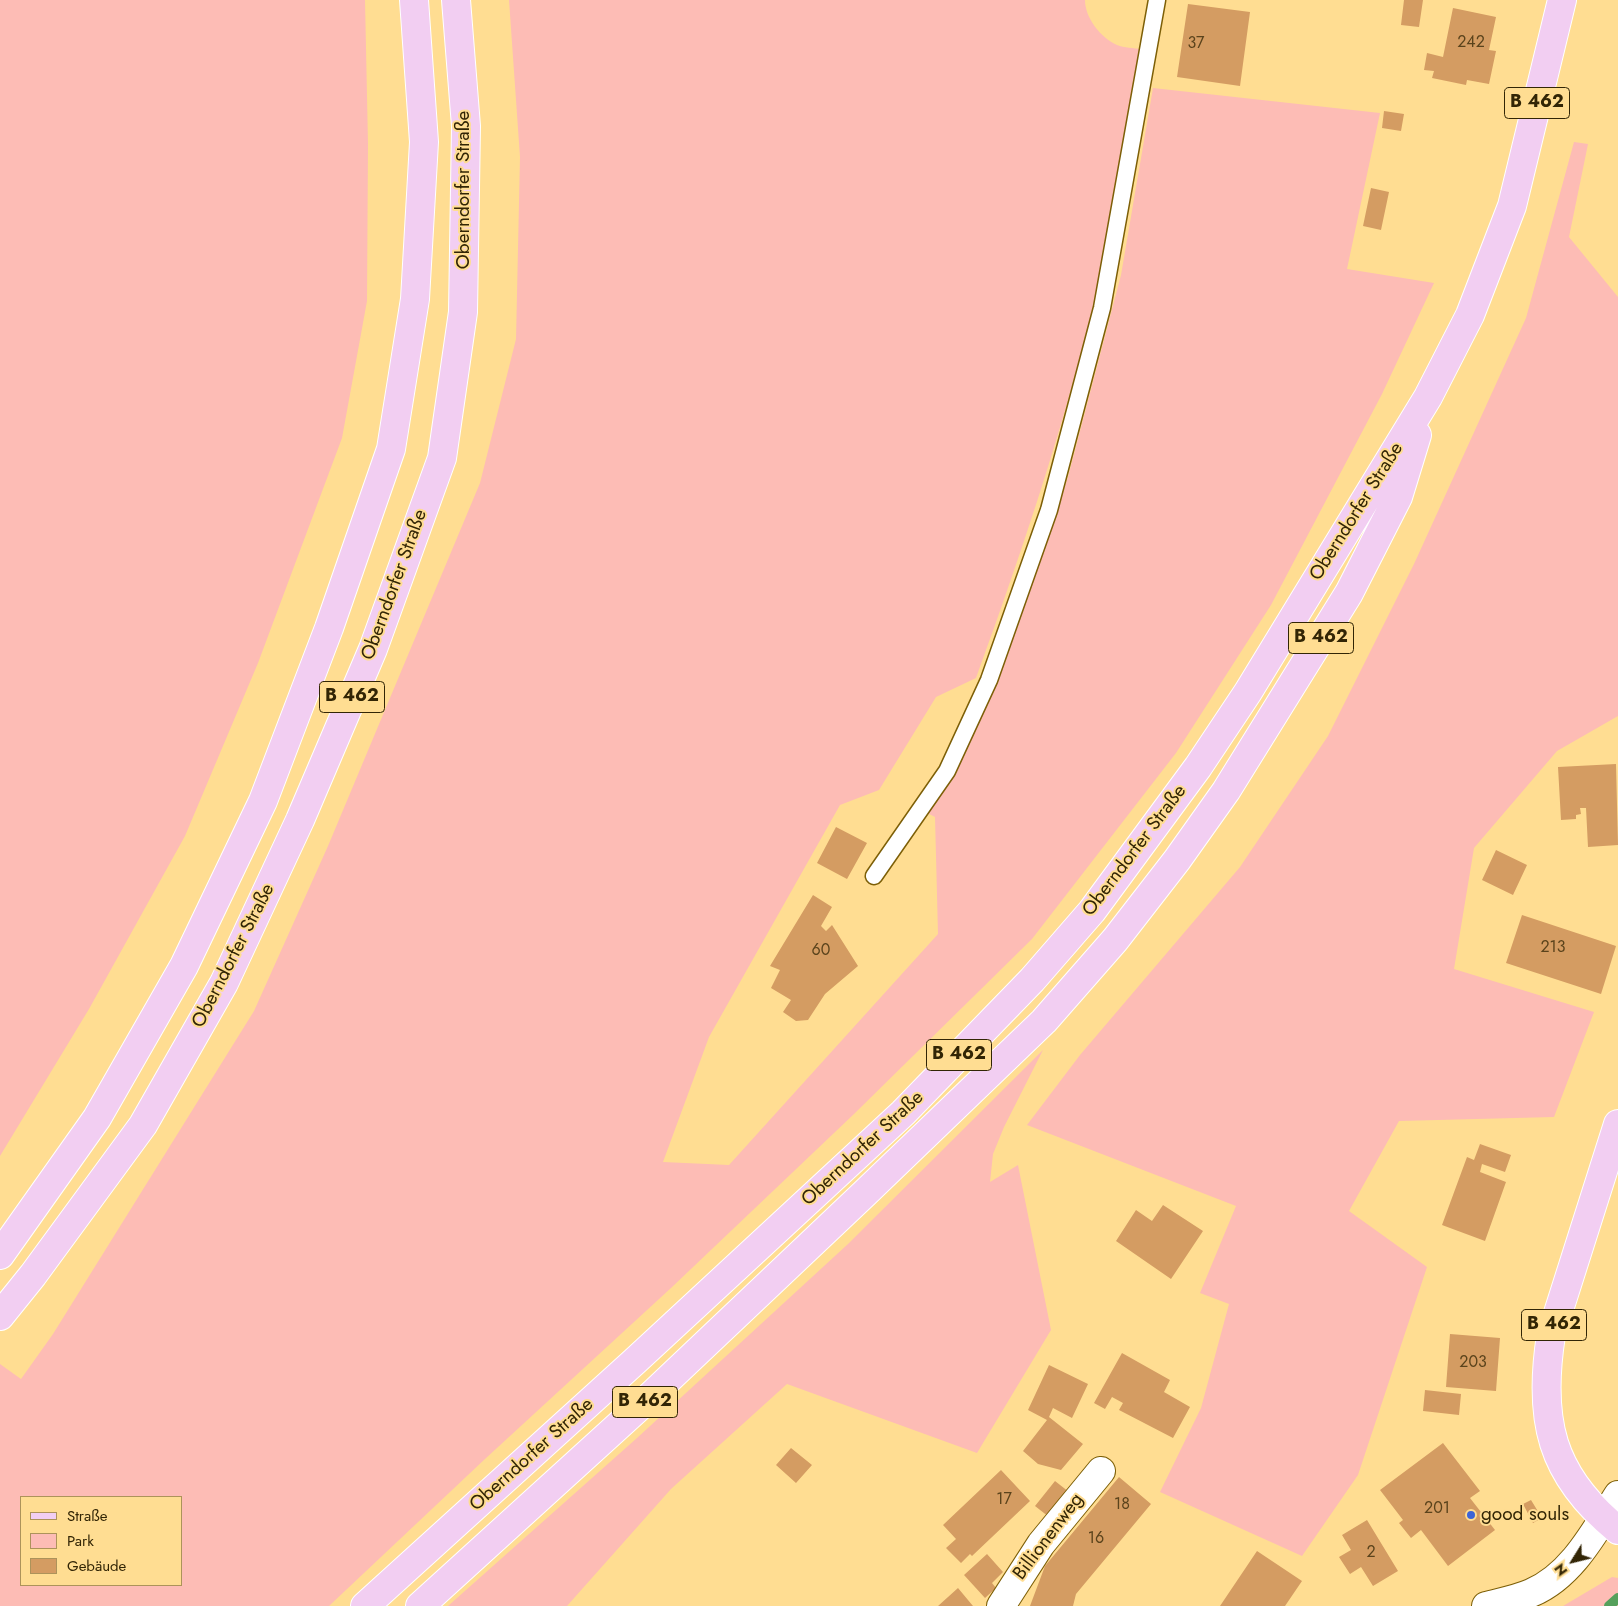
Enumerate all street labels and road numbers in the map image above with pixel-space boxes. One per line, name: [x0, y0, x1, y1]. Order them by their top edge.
road number: B 462: [1504, 88, 1570, 119]
street label: Oberndorfer Straße: [453, 111, 475, 269]
street label: Oberndorfer Straße: [1305, 439, 1409, 585]
street label: Oberndorfer Straße: [357, 507, 433, 663]
road number: B 462: [1288, 622, 1354, 654]
road number: B 462: [320, 682, 384, 712]
street label: Oberndorfer Straße: [1078, 781, 1192, 921]
street label: Oberndorfer Straße: [188, 880, 280, 1032]
road number: B 462: [926, 1040, 992, 1070]
street label: Oberndorfer Straße: [797, 1087, 929, 1211]
road number: B 462: [1522, 1310, 1586, 1340]
road number: B 462: [612, 1386, 678, 1418]
street label: Oberndorfer Straße: [466, 1394, 598, 1516]
street label: Billionenweg: [1009, 1489, 1089, 1585]

